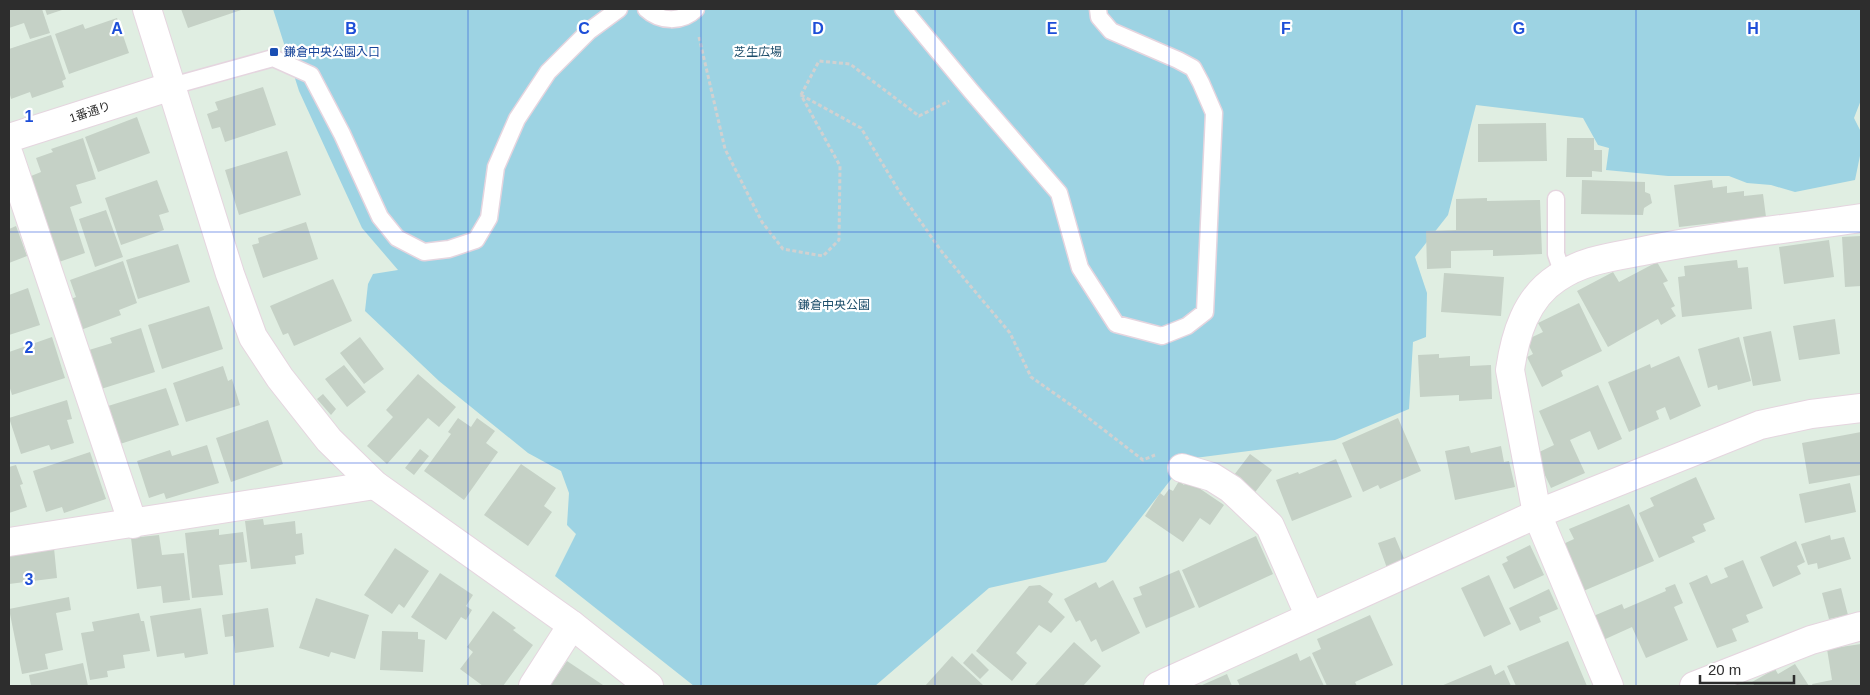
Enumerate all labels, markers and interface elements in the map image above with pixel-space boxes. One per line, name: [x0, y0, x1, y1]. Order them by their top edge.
text: A: [111, 20, 123, 37]
text: B: [345, 20, 357, 37]
text: C: [578, 20, 590, 37]
text: D: [812, 20, 824, 37]
text: E: [1047, 20, 1058, 37]
text: F: [1281, 20, 1291, 37]
text: G: [1513, 20, 1525, 37]
text: H: [1747, 20, 1759, 37]
place label: 鎌倉中央公園入口: [284, 45, 380, 59]
park label: 芝生広場: [734, 45, 782, 59]
marker: 鎌倉中央公園入口: [268, 46, 280, 58]
street label: 1番通り: [68, 99, 112, 125]
text: 1: [25, 108, 34, 125]
park label: 鎌倉中央公園: [798, 298, 870, 312]
text: 2: [25, 339, 34, 356]
text: 3: [25, 571, 34, 588]
scale bar: [1700, 652, 1794, 684]
text: 20 m: [1708, 661, 1741, 678]

